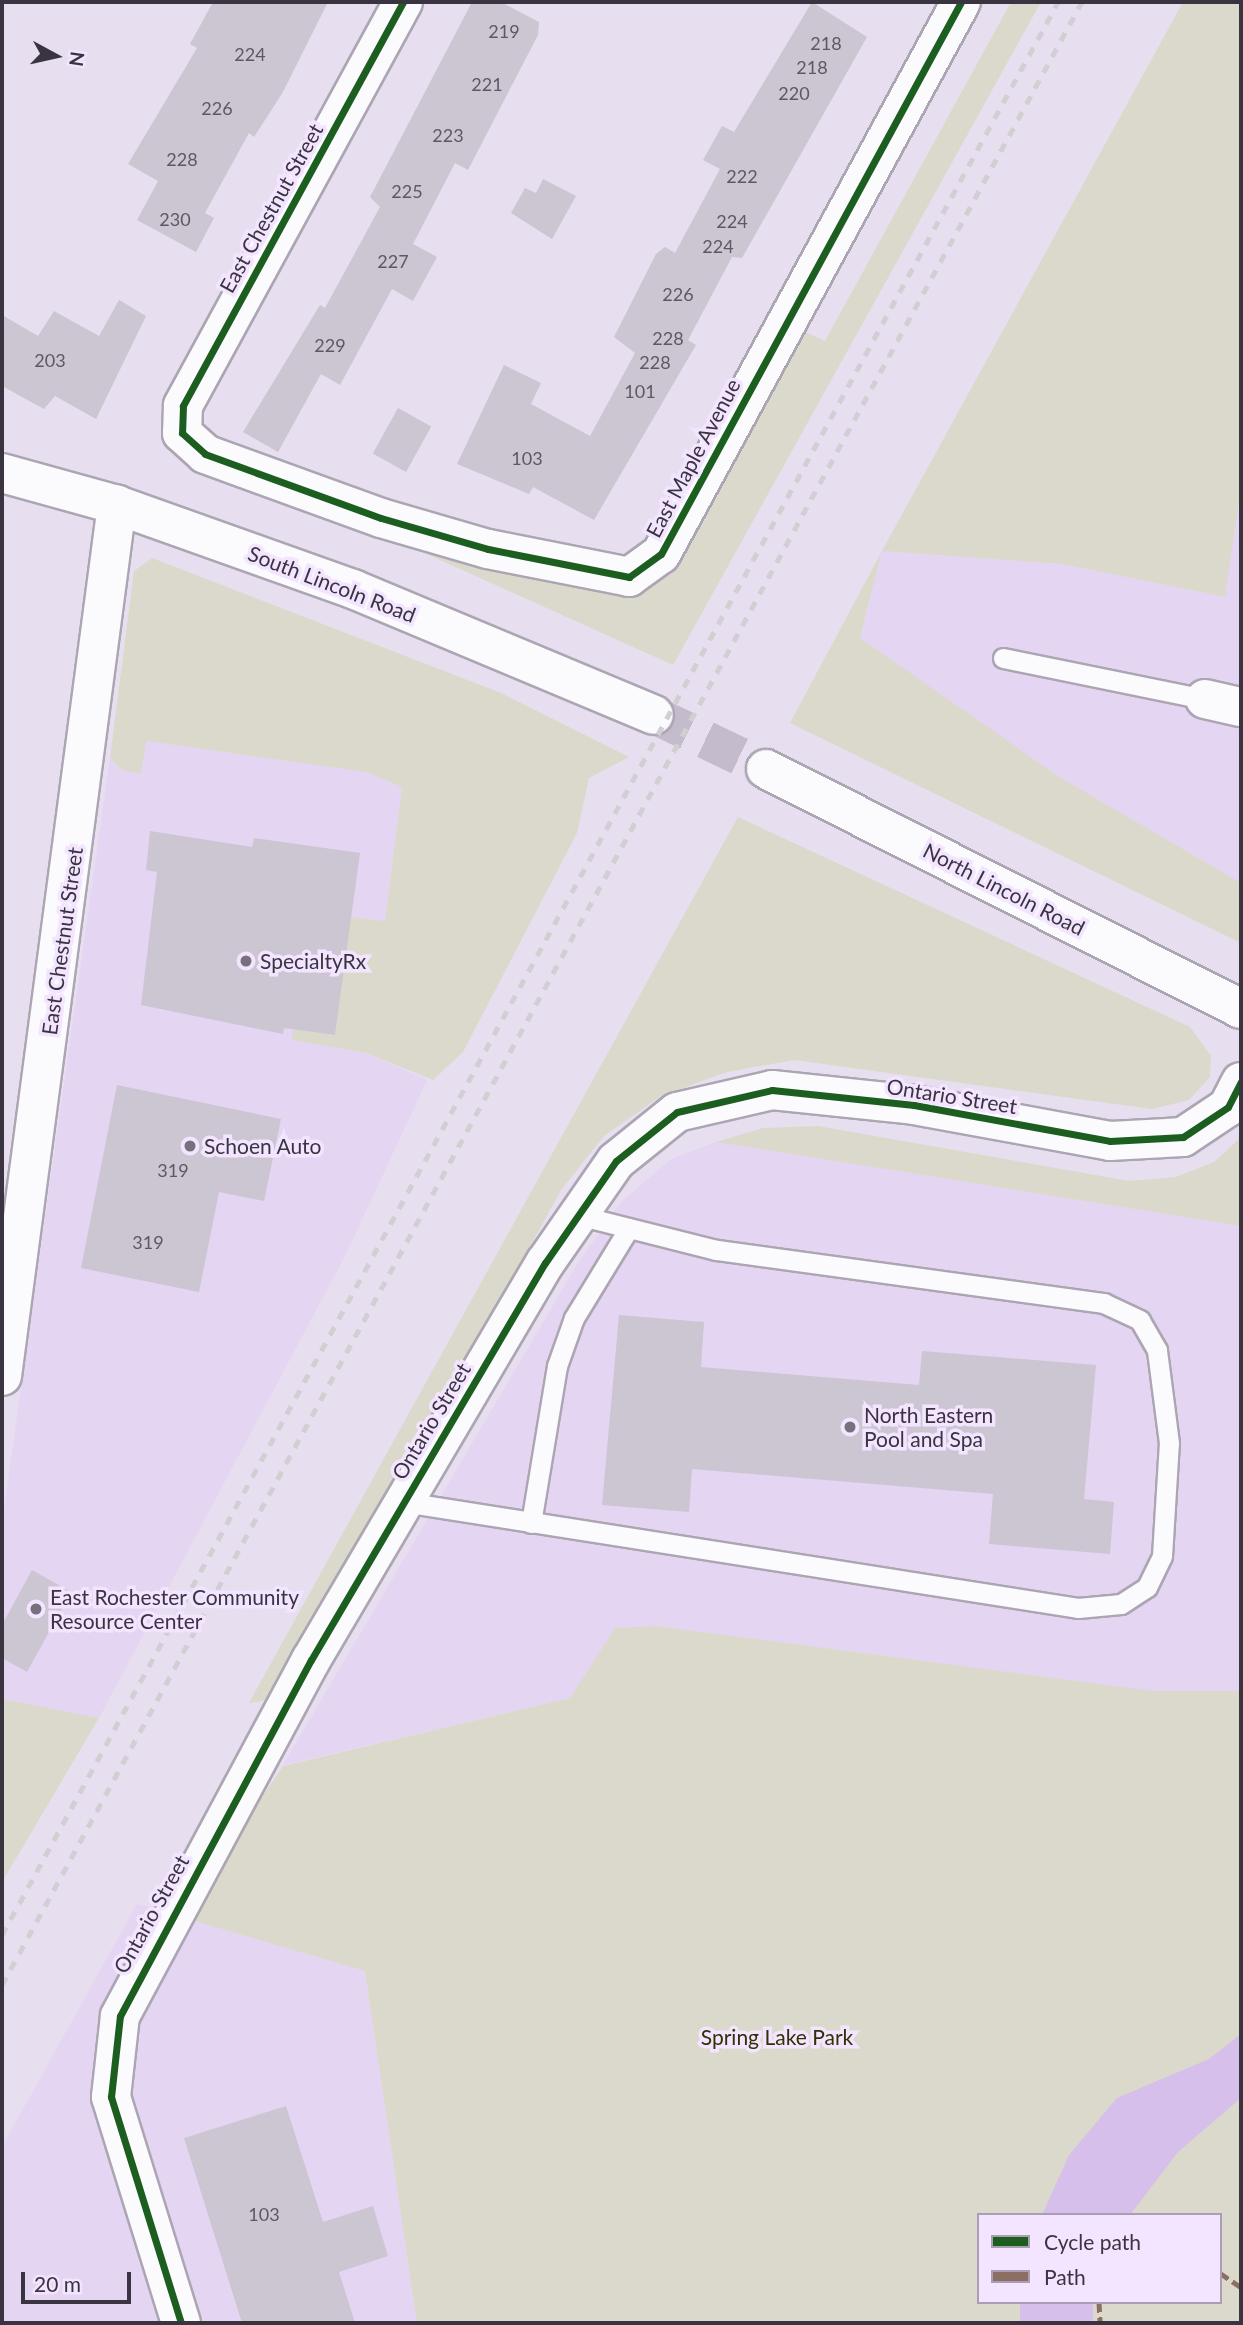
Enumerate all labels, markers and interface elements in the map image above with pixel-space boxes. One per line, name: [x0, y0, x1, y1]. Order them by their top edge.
house number: 219: [488, 20, 520, 42]
north arrow: [21, 21, 91, 91]
house number: 218: [810, 32, 842, 54]
house number: 224: [234, 43, 266, 65]
text: N: [65, 50, 90, 68]
house number: 218: [796, 56, 828, 78]
house number: 221: [471, 73, 503, 95]
house number: 220: [778, 82, 810, 104]
house number: 226: [201, 97, 233, 119]
street label: East Chestnut Street: [214, 119, 328, 297]
house number: 223: [432, 124, 464, 146]
house number: 228: [166, 148, 198, 170]
house number: 222: [726, 165, 758, 187]
house number: 225: [391, 180, 423, 202]
house number: 230: [159, 208, 191, 230]
house number: 224: [716, 210, 748, 232]
house number: 224: [702, 235, 734, 257]
house number: 227: [377, 250, 409, 272]
house number: 226: [662, 283, 694, 305]
house number: 228: [652, 327, 684, 349]
house number: 229: [314, 334, 346, 356]
house number: 203: [34, 349, 66, 371]
house number: 228: [639, 351, 671, 373]
street label: East Maple Avenue: [640, 374, 746, 542]
house number: 101: [624, 380, 656, 402]
house number: 103: [511, 447, 543, 469]
street label: South Lincoln Road: [245, 540, 419, 628]
street label: North Lincoln Road: [919, 837, 1089, 941]
street label: East Chestnut Street: [36, 845, 88, 1037]
place label: SpecialtyRx: [260, 948, 366, 974]
marker: SpecialtyRx: [238, 953, 254, 969]
street label: Ontario Street: [885, 1073, 1019, 1119]
place label: Schoen Auto: [204, 1133, 322, 1159]
marker: Schoen Auto: [182, 1138, 198, 1154]
house number: 319: [157, 1159, 189, 1181]
house number: 319: [132, 1231, 164, 1253]
street label: Ontario Street: [386, 1358, 476, 1484]
place label: North Eastern Pool and Spa: [864, 1402, 993, 1452]
marker: North Eastern Pool and Spa: [842, 1419, 858, 1435]
place label: East Rochester Community Resource Center: [50, 1584, 299, 1634]
marker: East Rochester Community Resource Center: [28, 1601, 44, 1617]
street label: Ontario Street: [108, 1850, 194, 1978]
park label: Spring Lake Park: [701, 2024, 853, 2050]
house number: 103: [248, 2203, 280, 2225]
legend: [977, 2213, 1222, 2304]
text: Cycle path: [1044, 2229, 1141, 2254]
scale bar: [24, 2258, 135, 2302]
text: Path: [1044, 2264, 1086, 2289]
text: 20 m: [34, 2271, 81, 2296]

